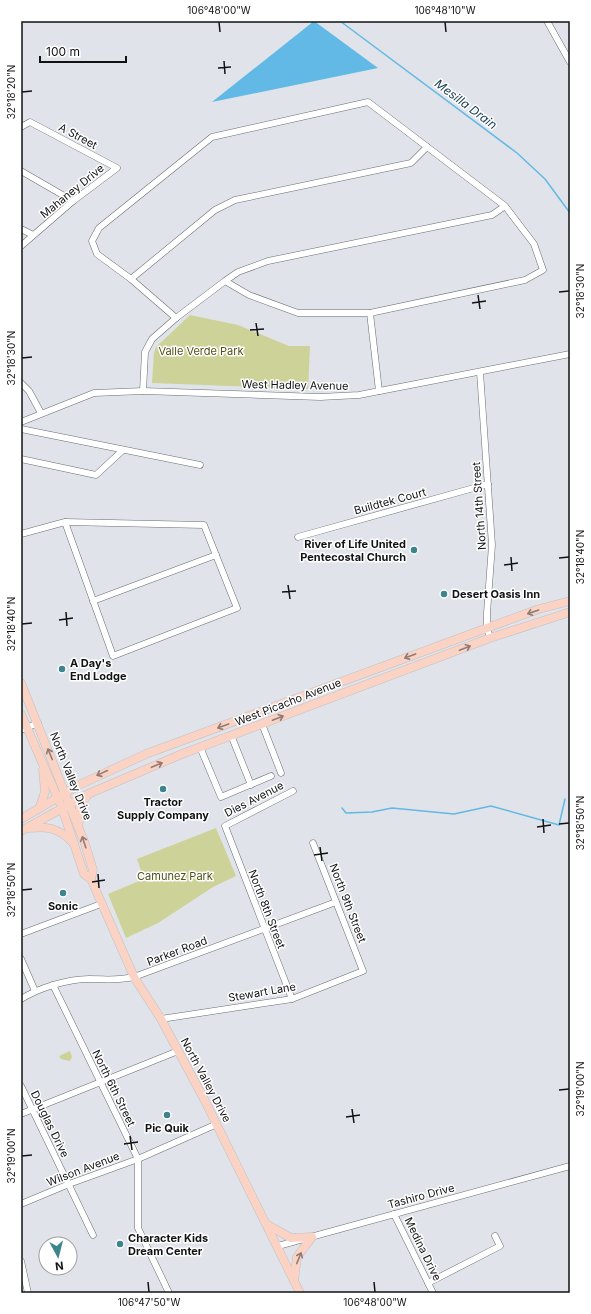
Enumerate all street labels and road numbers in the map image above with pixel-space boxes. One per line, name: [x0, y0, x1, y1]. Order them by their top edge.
street label: A Street: [56, 120, 100, 152]
street label: Mahaney Drive: [37, 161, 107, 221]
street label: West Hadley Avenue: [241, 377, 349, 393]
street label: North 14th Street: [469, 461, 489, 550]
street label: Buildtek Court: [352, 485, 428, 517]
street label: West Picacho Avenue: [233, 675, 343, 729]
street label: North Valley Drive: [47, 730, 95, 822]
street label: Dies Avenue: [222, 778, 286, 820]
street label: North 9th Street: [326, 861, 370, 945]
street label: North 8th Street: [246, 868, 289, 951]
street label: Parker Road: [145, 933, 209, 969]
street label: Stewart Lane: [227, 979, 297, 1005]
street label: North Valley Drive: [178, 1035, 234, 1125]
street label: North 6th Street: [89, 1047, 139, 1129]
street label: Douglas Drive: [28, 1088, 72, 1160]
street label: Wilson Avenue: [45, 1149, 121, 1189]
street label: Tashiro Drive: [386, 1180, 456, 1212]
street label: Medina Drive: [402, 1215, 444, 1283]

